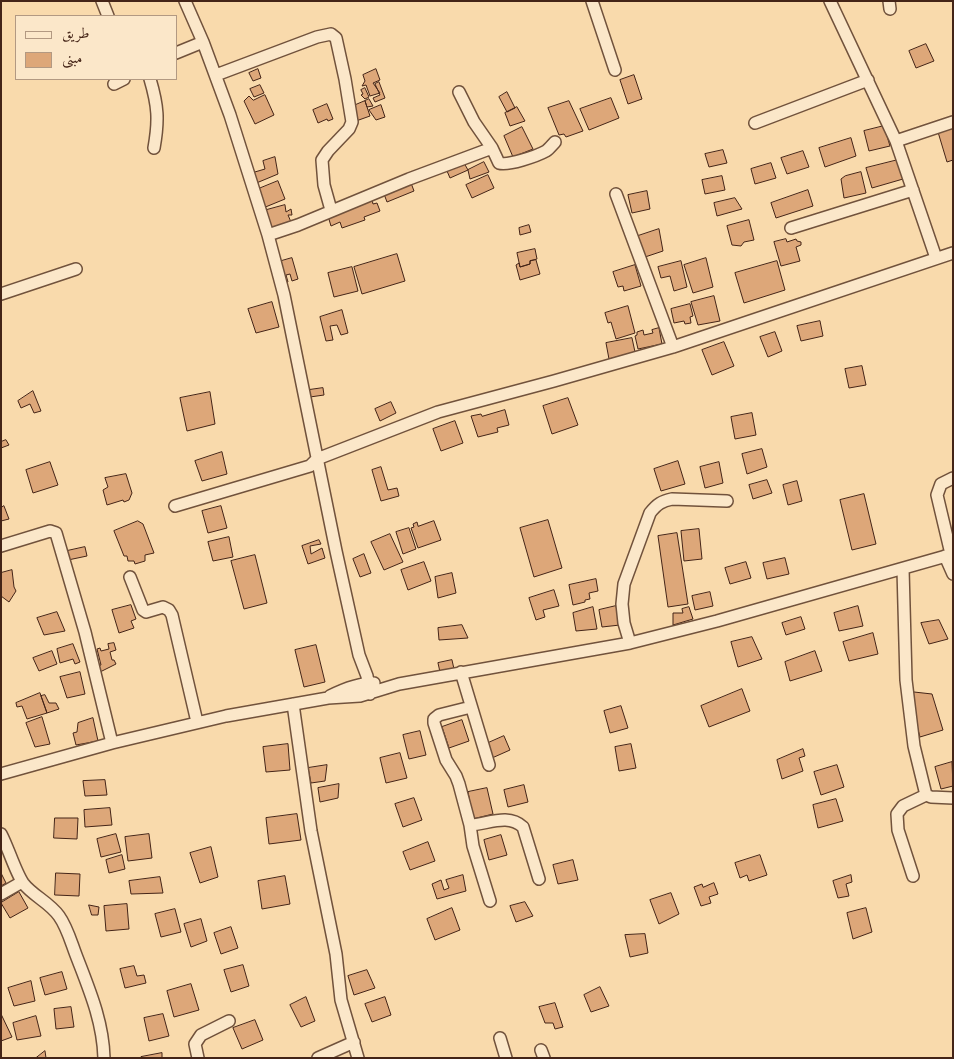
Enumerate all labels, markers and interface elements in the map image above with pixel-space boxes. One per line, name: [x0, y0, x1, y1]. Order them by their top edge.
legend: [15, 15, 178, 80]
text: طريق: [62, 23, 89, 43]
text: مبنى: [62, 48, 82, 68]

